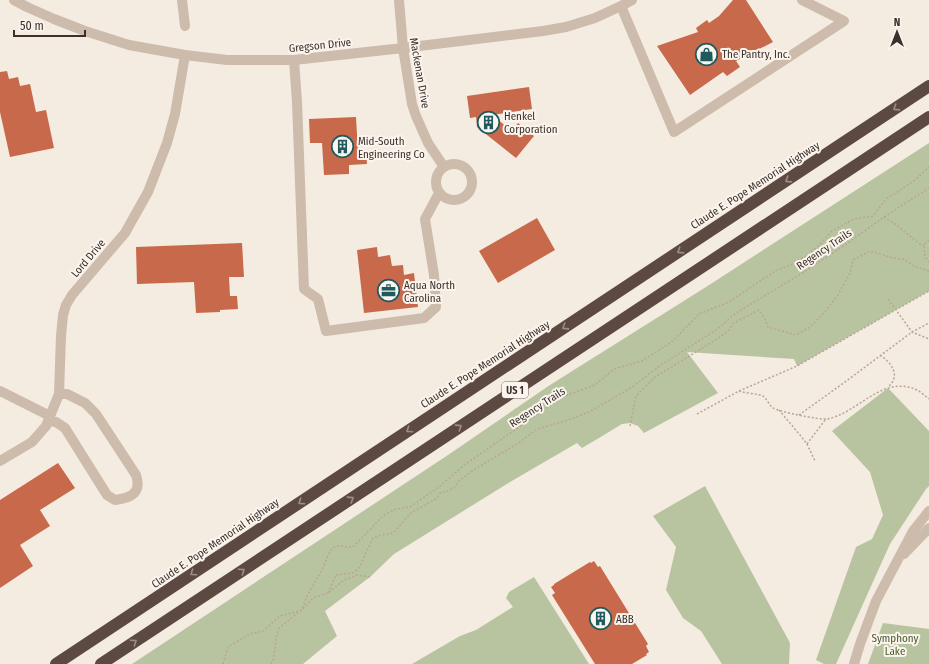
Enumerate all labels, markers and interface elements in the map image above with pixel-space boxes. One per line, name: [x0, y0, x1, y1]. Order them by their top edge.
scale bar: [14, 12, 85, 38]
north arrow: [877, 12, 917, 52]
text: N: [894, 16, 900, 29]
text: 50 m: [20, 19, 44, 33]
street label: Gregson Drive: [288, 36, 352, 55]
street label: Mackenan Drive: [407, 37, 432, 109]
shop icon: The Pantry, Inc.: [693, 41, 719, 67]
place label: The Pantry, Inc.: [722, 48, 790, 61]
one-way arrow: [894, 103, 901, 110]
building icon: Henkel Corporation: [476, 109, 502, 135]
place label: Henkel Corporation: [504, 110, 557, 136]
building icon: Mid-South Engineering Co: [329, 134, 355, 160]
place label: Mid-South Engineering Co: [358, 135, 425, 161]
street label: Claude E. Pope Memorial Highway: [688, 139, 822, 232]
one-way arrow: [785, 175, 792, 182]
street label: Regency Trails: [794, 226, 855, 273]
street label: Lord Drive: [69, 237, 108, 280]
one-way arrow: [677, 246, 684, 253]
office icon: Aqua North Carolina: [376, 278, 402, 304]
place label: Aqua North Carolina: [404, 279, 455, 305]
street label: Claude E. Pope Memorial Highway: [418, 318, 552, 411]
one-way arrow: [562, 322, 569, 329]
road number: US 1: [502, 382, 528, 398]
street label: Regency Trails: [507, 384, 568, 430]
one-way arrow: [455, 424, 462, 432]
one-way arrow: [407, 425, 414, 432]
street label: Claude E. Pope Memorial Highway: [149, 496, 282, 591]
one-way arrow: [347, 496, 354, 504]
one-way arrow: [298, 497, 305, 504]
one-way arrow: [190, 568, 197, 575]
one-way arrow: [238, 568, 245, 575]
building icon: ABB: [587, 606, 613, 632]
place label: ABB: [616, 613, 634, 626]
park label: Symphony Lake: [872, 632, 918, 658]
one-way arrow: [130, 640, 137, 647]

